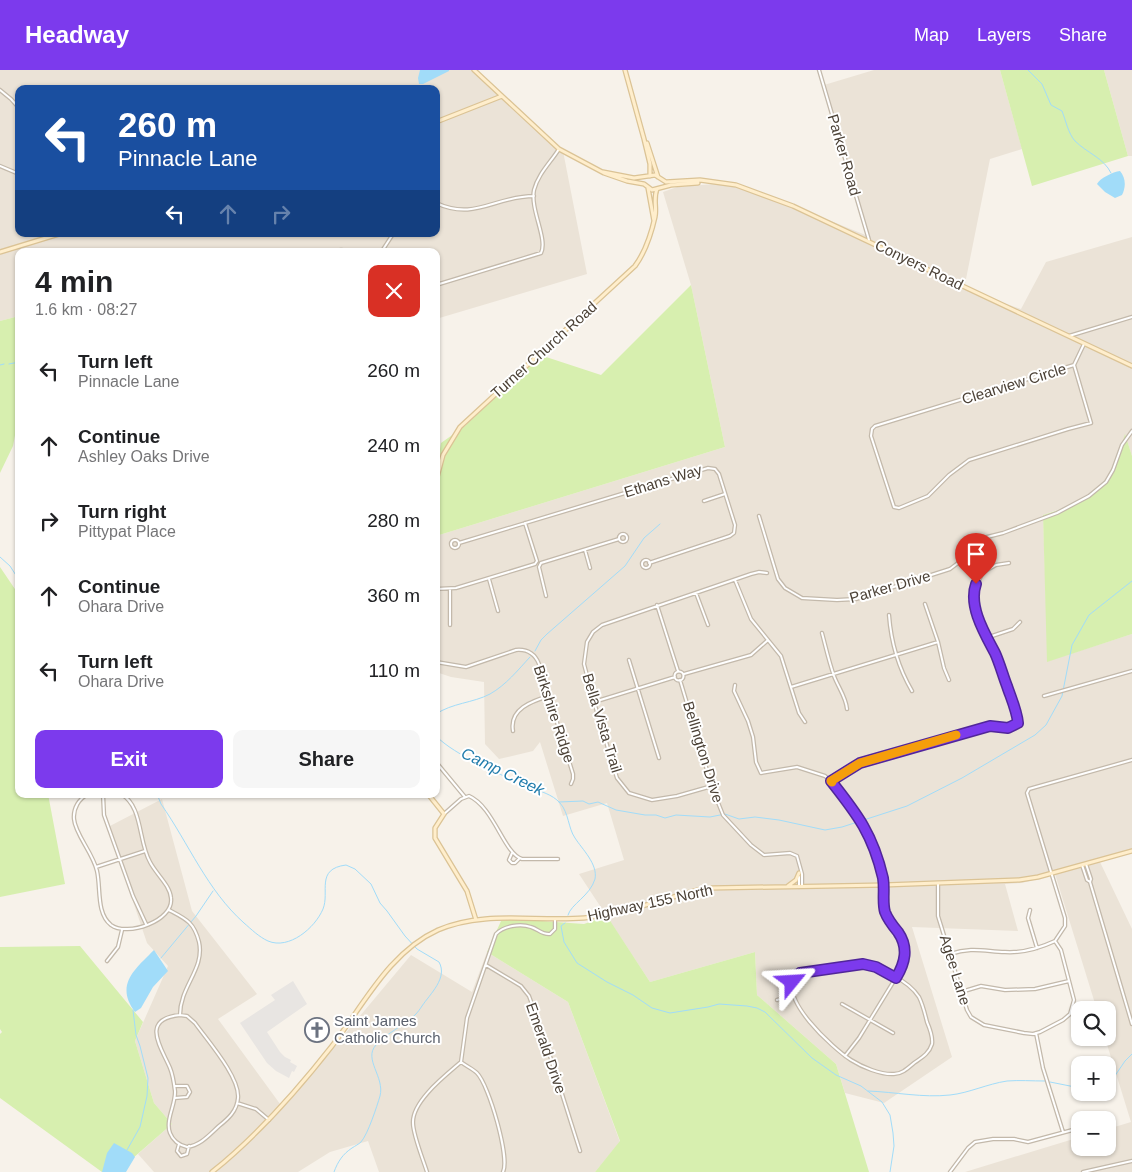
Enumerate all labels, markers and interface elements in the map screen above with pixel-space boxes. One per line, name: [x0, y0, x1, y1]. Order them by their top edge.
text: Headway: [25, 21, 129, 48]
text: Map: [914, 25, 949, 45]
text: Layers: [977, 25, 1031, 45]
text: Share: [1059, 25, 1107, 45]
icon: left: [35, 105, 100, 170]
text: 260 m: [118, 105, 217, 144]
street label: Parker Road: [825, 112, 864, 198]
text: Pinnacle Lane: [118, 146, 257, 171]
icon: left: [161, 200, 189, 228]
icon: ahead: [214, 200, 242, 228]
icon: right: [267, 200, 295, 228]
street label: Conyers Road: [872, 236, 966, 293]
text: 4 min: [35, 265, 113, 298]
button: close: [368, 265, 420, 317]
street label: Turner Church Road: [487, 298, 600, 402]
text: 1.6 km · 08:27: [35, 301, 137, 318]
text: Turn left: [78, 351, 153, 372]
icon: left: [35, 357, 63, 385]
text: 260 m: [367, 360, 420, 381]
street label: Clearview Circle: [960, 360, 1068, 407]
text: Pinnacle Lane: [78, 373, 179, 390]
text: Continue: [78, 426, 160, 447]
icon: ahead: [35, 432, 63, 460]
text: 240 m: [367, 435, 420, 456]
text: Ashley Oaks Drive: [78, 448, 210, 465]
street label: Ethans Way: [622, 461, 704, 500]
text: Turn right: [78, 501, 166, 522]
icon: right: [35, 507, 63, 535]
text: 280 m: [367, 510, 420, 531]
text: Pittypat Place: [78, 523, 176, 540]
pin: [955, 533, 997, 584]
icon: arrive: [962, 540, 990, 568]
street label: Parker Drive: [847, 567, 932, 606]
text: Continue: [78, 576, 160, 597]
icon: ahead: [35, 582, 63, 610]
text: 360 m: [367, 585, 420, 606]
text: Ohara Drive: [78, 598, 164, 615]
text: Turn left: [78, 651, 153, 672]
icon: left: [35, 657, 63, 685]
text: 110 m: [369, 660, 420, 681]
street label: Birkshire Ridge: [531, 663, 578, 765]
street label: Bella Vista Trail: [579, 671, 626, 775]
text: Ohara Drive: [78, 673, 164, 690]
street label: Bellington Drive: [680, 699, 727, 805]
button: Exit: [35, 730, 223, 788]
button: Share: [233, 730, 420, 788]
water label: Camp Creek: [459, 744, 548, 799]
street label: Highway 155 North: [586, 881, 714, 924]
street label: Agee Lane: [937, 933, 974, 1007]
position arrow: [765, 955, 817, 1007]
street label: Emerald Drive: [523, 1000, 570, 1096]
map controls: [1071, 1001, 1116, 1156]
button: search: [1071, 1001, 1116, 1046]
place label: Saint James Catholic Church: [334, 1012, 441, 1046]
church icon: Saint James Catholic Church: [304, 1017, 330, 1043]
button: +: [1071, 1056, 1116, 1101]
button: −: [1071, 1111, 1116, 1156]

